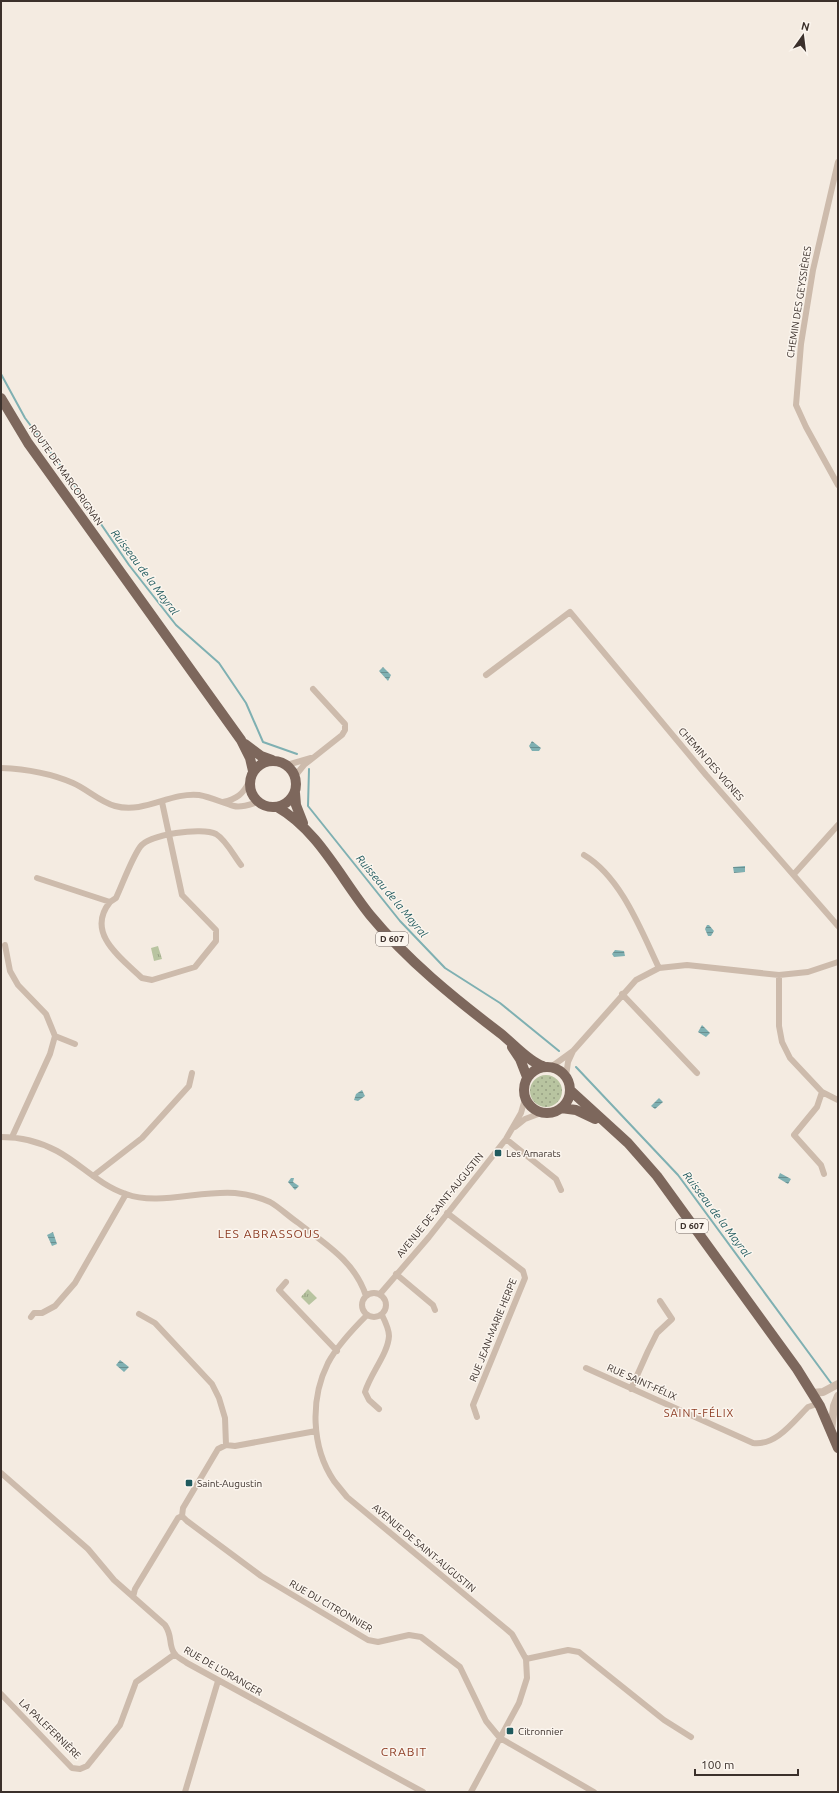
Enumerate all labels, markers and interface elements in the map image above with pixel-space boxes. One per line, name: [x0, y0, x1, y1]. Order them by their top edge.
north arrow: [783, 16, 823, 56]
text: N: [800, 19, 811, 33]
street label: CHEMIN DES GEYSSIÈRES: [784, 245, 813, 359]
street label: ROUTE DE MARCORIGNAN: [27, 422, 105, 528]
water label: Ruisseau de la Mayral: [109, 527, 181, 617]
street label: CHEMIN DES VIGNES: [676, 725, 746, 803]
water label: Ruisseau de la Mayral: [354, 852, 430, 940]
road number: D 607: [376, 932, 408, 946]
marker: Les Amarats: [493, 1148, 503, 1158]
place label: Les Amarats: [506, 1148, 561, 1159]
street label: AVENUE DE SAINT-AUGUSTIN: [394, 1150, 486, 1260]
water label: Ruisseau de la Mayral: [681, 1169, 753, 1259]
road number: D 607: [676, 1219, 708, 1233]
district label: LES ABRASSOUS: [218, 1227, 320, 1240]
street label: RUE JEAN-MARIE HERPE: [467, 1276, 519, 1383]
street label: RUE SAINT-FÉLIX: [605, 1361, 679, 1402]
district label: SAINT-FÉLIX: [664, 1406, 734, 1419]
marker: Saint-Augustin: [184, 1478, 194, 1488]
place label: Saint-Augustin: [197, 1478, 262, 1489]
street label: AVENUE DE SAINT-AUGUSTIN: [370, 1502, 478, 1594]
street label: RUE DU CITRONNIER: [288, 1578, 374, 1634]
street label: RUE DE L'ORANGER: [182, 1644, 264, 1698]
street label: LA PALEFERNIÈRE: [17, 1696, 84, 1761]
marker: Citronnier: [505, 1726, 515, 1736]
place label: Citronnier: [518, 1726, 563, 1737]
district label: CRABIT: [381, 1745, 427, 1758]
scale bar: [695, 1751, 798, 1777]
text: 100 m: [701, 1758, 734, 1771]

